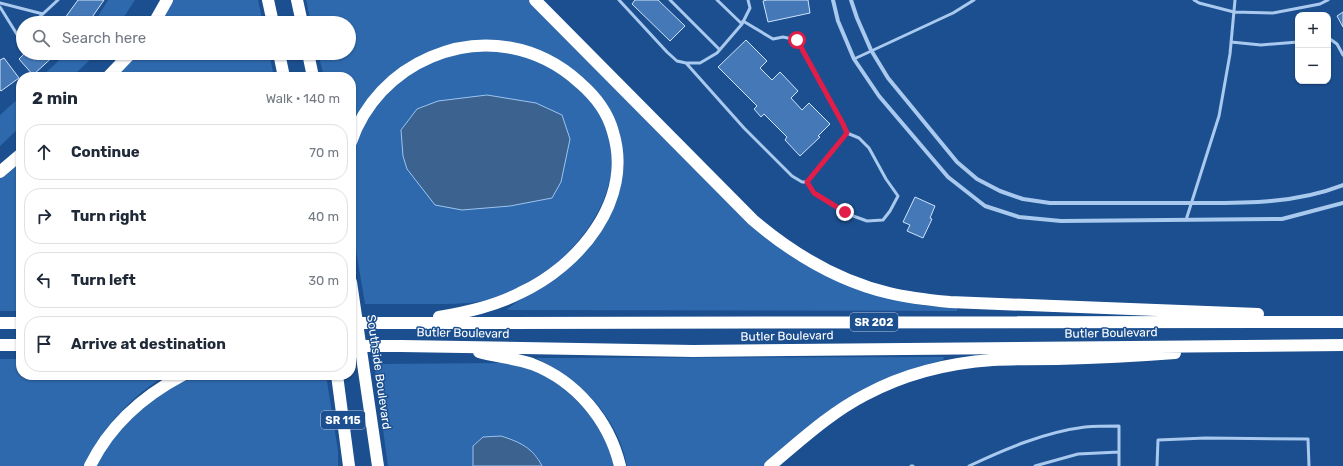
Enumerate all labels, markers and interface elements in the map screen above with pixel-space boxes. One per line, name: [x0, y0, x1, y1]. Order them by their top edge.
map controls: [1295, 12, 1331, 84]
button: +: [1295, 12, 1331, 48]
search box: [16, 16, 356, 60]
icon: search: [30, 27, 52, 49]
text: Search here: [62, 29, 146, 47]
route start: [788, 31, 806, 49]
button: −: [1295, 48, 1331, 84]
text: 2 min: [32, 88, 78, 108]
text: Walk · 140 m: [266, 91, 340, 106]
icon: ahead: [33, 141, 55, 163]
text: Continue: [71, 143, 140, 161]
text: 70 m: [309, 145, 339, 160]
route end: [836, 203, 854, 221]
icon: right: [33, 205, 55, 227]
text: Turn right: [71, 207, 146, 225]
text: 40 m: [308, 209, 339, 224]
icon: left: [33, 269, 55, 291]
text: Turn left: [71, 271, 136, 289]
text: 30 m: [308, 273, 339, 288]
road number: SR 202: [850, 313, 898, 331]
street label: Southside Boulevard: [364, 314, 394, 430]
street label: Butler Boulevard: [416, 325, 510, 341]
street label: Butler Boulevard: [1064, 325, 1158, 341]
street label: Butler Boulevard: [740, 328, 834, 344]
icon: arrive: [33, 333, 55, 355]
text: Arrive at destination: [71, 335, 226, 353]
road number: SR 115: [321, 411, 365, 429]

